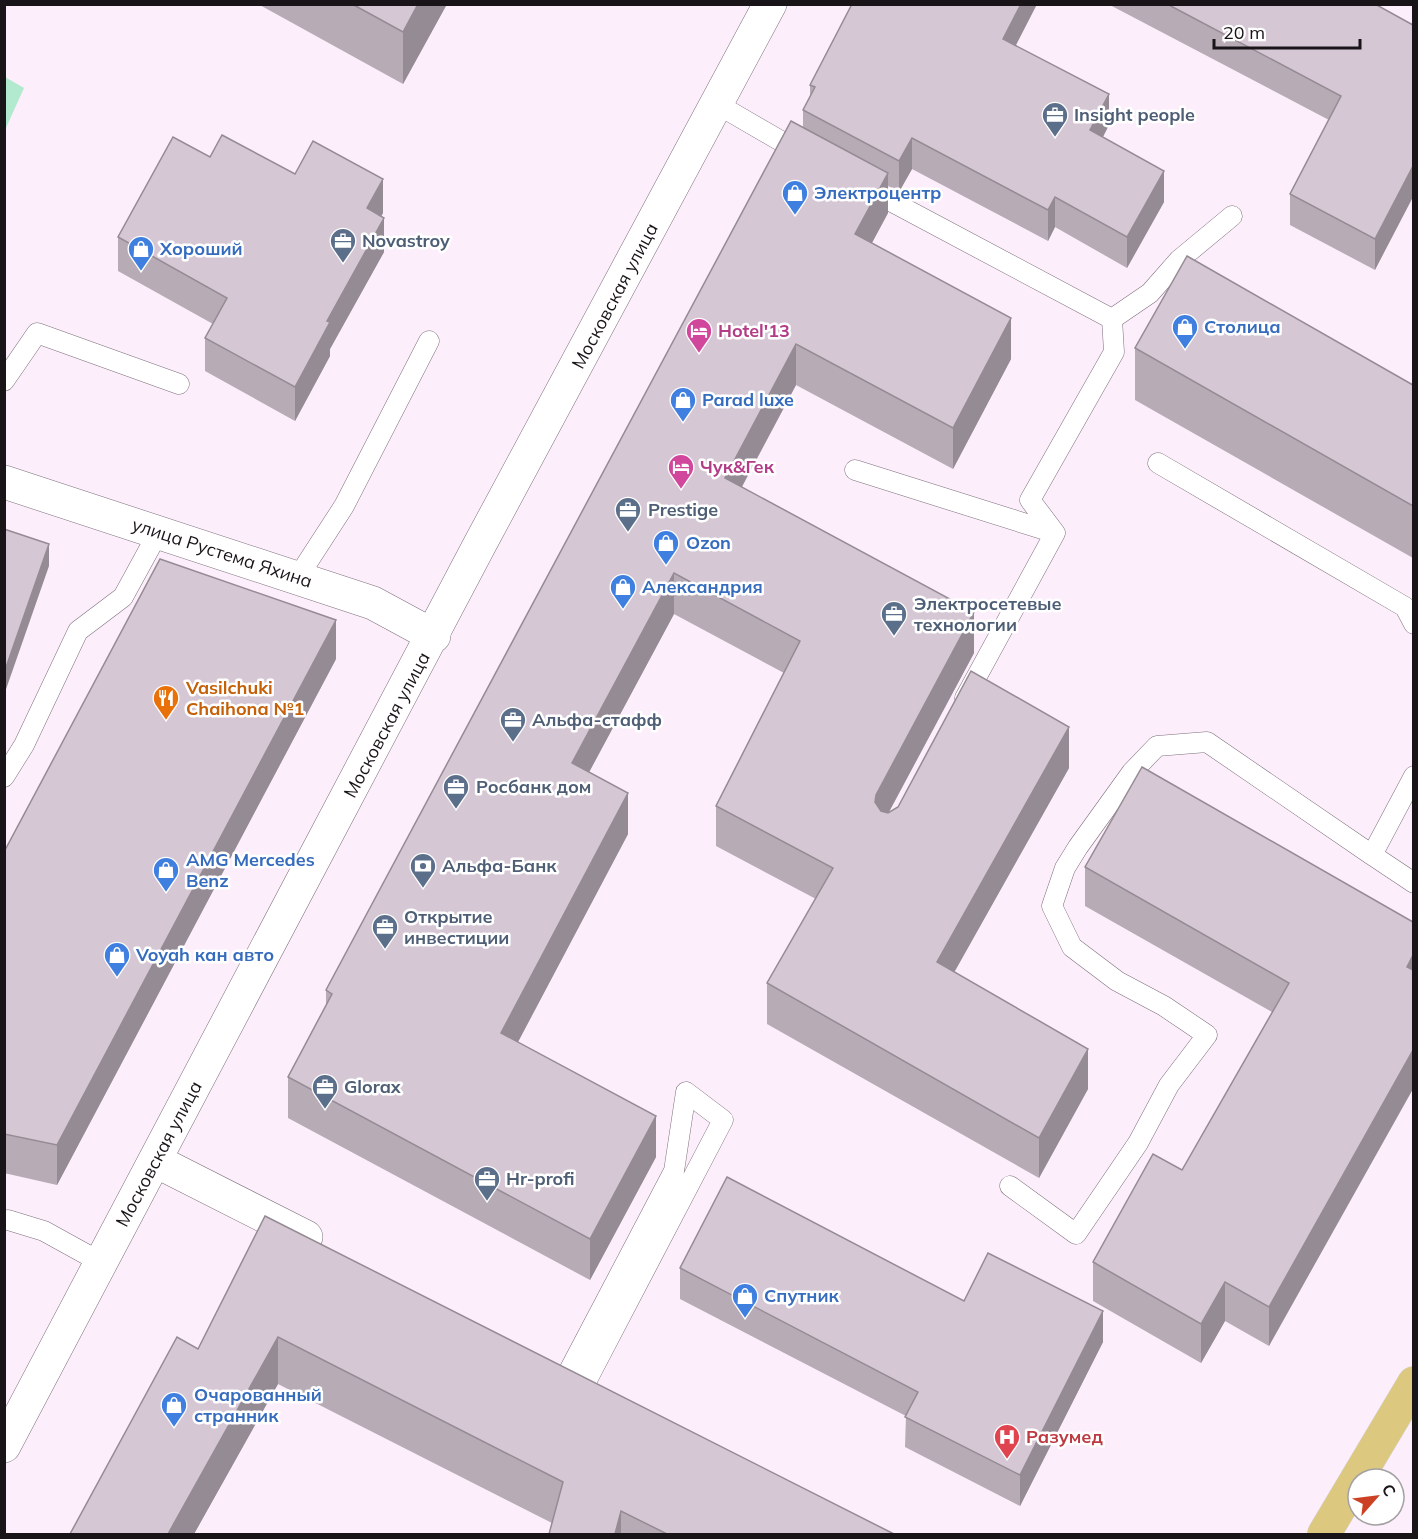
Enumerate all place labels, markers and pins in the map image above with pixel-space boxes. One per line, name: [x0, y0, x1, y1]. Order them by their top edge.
office icon: Insight people: [1040, 100, 1070, 138]
place label: Insight people: [1074, 103, 1195, 126]
shop icon: Электроцентр: [780, 178, 810, 216]
place label: Электроцентр: [814, 181, 942, 204]
office icon: Novastroy: [328, 226, 358, 264]
place label: Novastroy: [362, 229, 450, 252]
shop icon: Хороший: [126, 234, 156, 272]
place label: Хороший: [159, 237, 243, 260]
shop icon: Столица: [1170, 312, 1200, 350]
place label: Столица: [1204, 315, 1281, 338]
hotel icon: Hotel'13: [684, 316, 714, 354]
place label: Hotel'13: [718, 319, 790, 342]
shop icon: Parad luxe: [668, 385, 698, 423]
place label: Parad luxe: [702, 388, 794, 411]
hotel icon: Чук&Гек: [666, 452, 696, 490]
place label: Чук&Гек: [700, 455, 775, 478]
office icon: Prestige: [613, 495, 643, 533]
place label: Prestige: [648, 498, 718, 521]
shop icon: Ozon: [651, 528, 681, 566]
place label: Ozon: [686, 531, 731, 554]
shop icon: Александрия: [608, 572, 638, 610]
place label: Александрия: [642, 575, 763, 598]
place label: Электросетевые технологии: [914, 592, 1062, 636]
office icon: Электросетевые технологии: [879, 599, 909, 637]
place label: Vasilchuki Chaihona №1: [185, 676, 304, 720]
restaurant icon: Vasilchuki Chaihona №1: [151, 683, 181, 721]
office icon: Альфа-стафф: [498, 705, 528, 743]
place label: Альфа-стафф: [532, 708, 662, 731]
office icon: Росбанк дом: [441, 772, 471, 810]
place label: Росбанк дом: [476, 775, 591, 798]
place label: AMG Mercedes Benz: [186, 848, 315, 892]
bank icon: Альфа-Банк: [408, 851, 438, 889]
place label: Альфа-Банк: [442, 854, 557, 877]
shop icon: AMG Mercedes Benz: [151, 855, 181, 893]
place label: Открытие инвестиции: [404, 905, 509, 949]
office icon: Открытие инвестиции: [370, 912, 400, 950]
shop icon: Voyah кан авто: [102, 940, 132, 978]
place label: Voyah кан авто: [135, 943, 274, 966]
office icon: Glorax: [310, 1072, 340, 1110]
place label: Glorax: [344, 1075, 402, 1098]
office icon: Hr-profi: [472, 1164, 502, 1202]
place label: Hr-profi: [506, 1167, 574, 1190]
shop icon: Спутник: [730, 1281, 760, 1319]
place label: Спутник: [764, 1284, 839, 1307]
place label: Очарованный странник: [194, 1383, 322, 1427]
shop icon: Очарованный странник: [159, 1390, 189, 1428]
hospital icon: Разумед: [992, 1422, 1022, 1460]
place label: Разумед: [1026, 1425, 1103, 1448]

